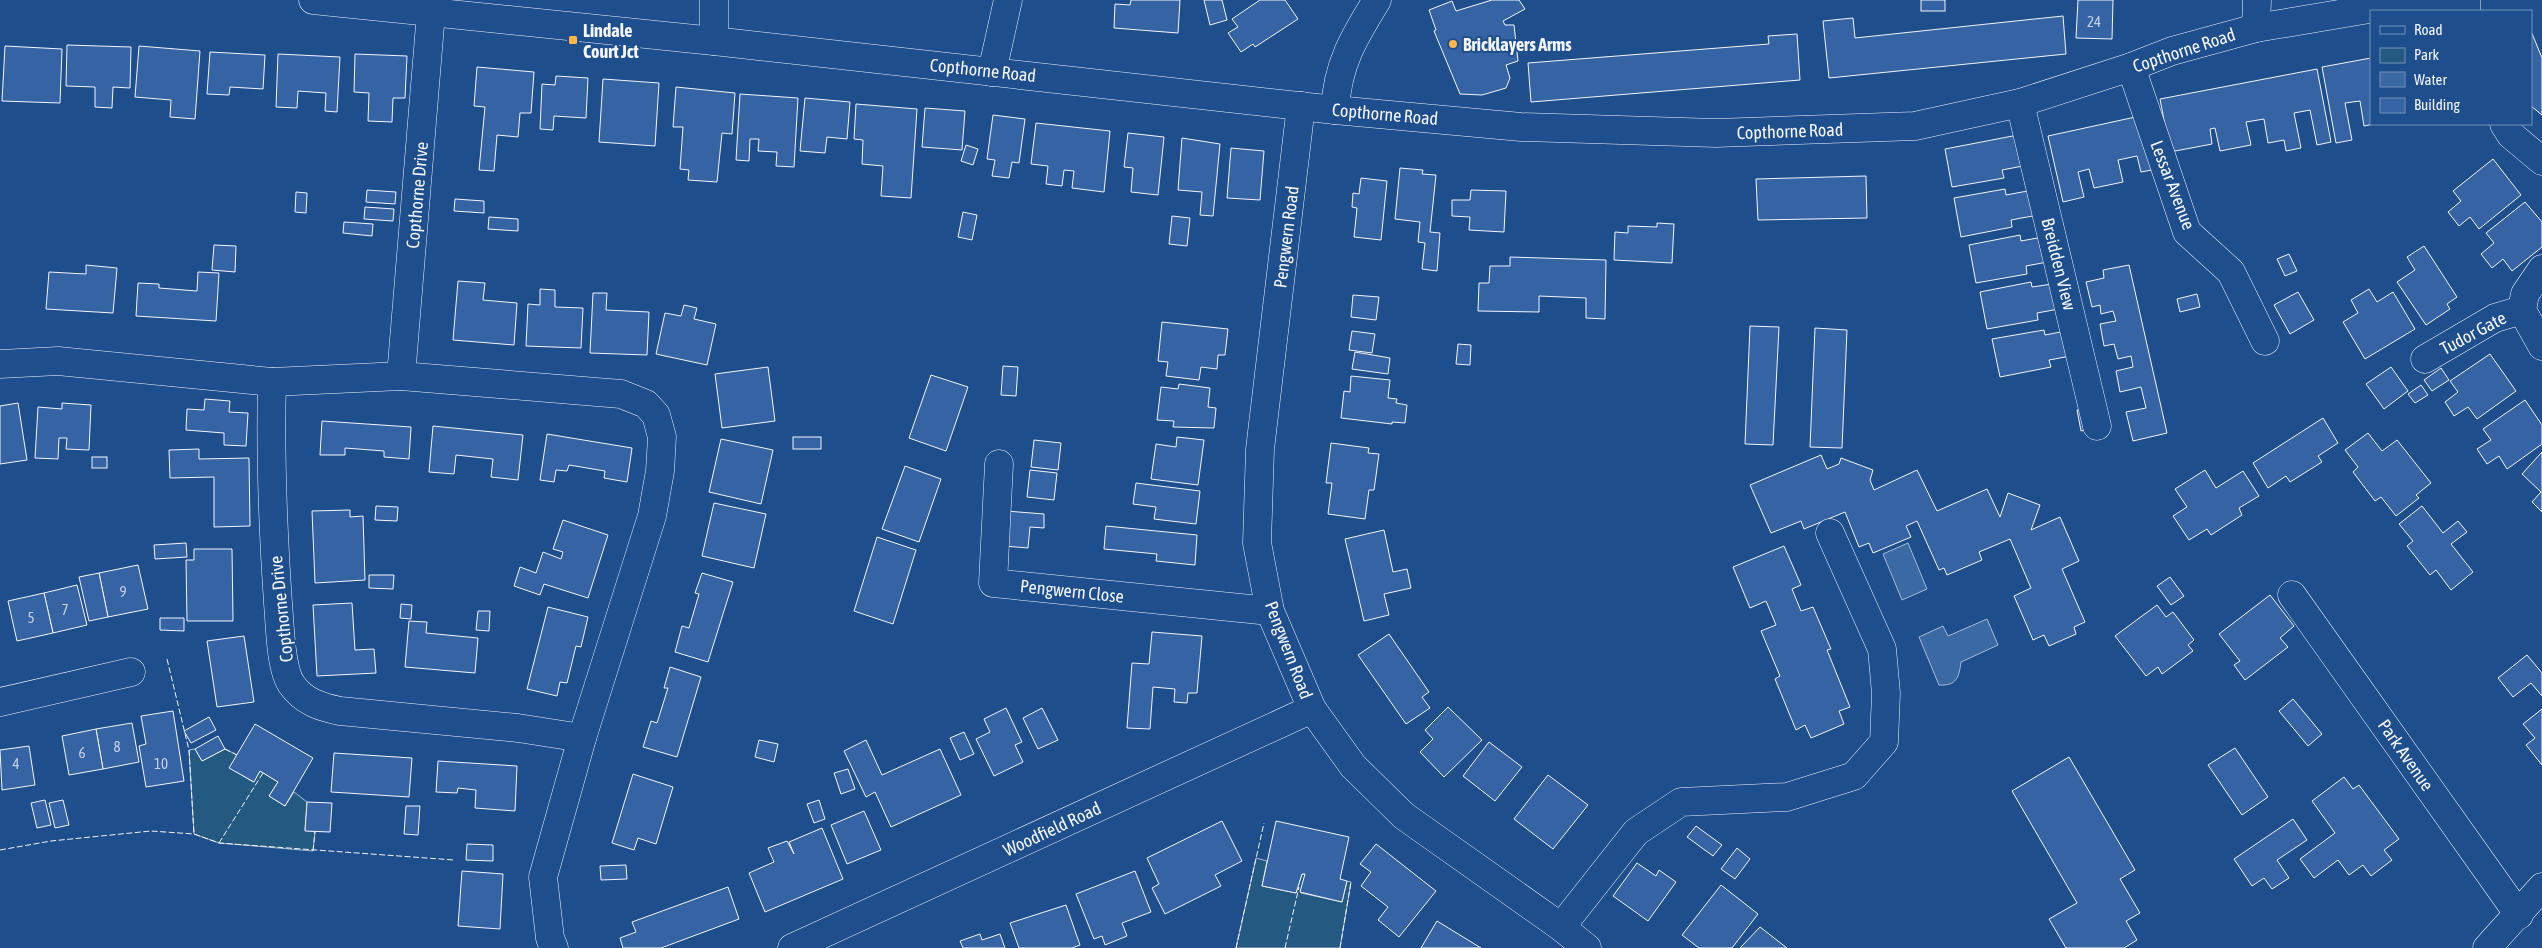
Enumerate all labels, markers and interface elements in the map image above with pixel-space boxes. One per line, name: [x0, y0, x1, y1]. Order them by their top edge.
legend: [2370, 10, 2532, 125]
house number: 24: [2087, 13, 2101, 30]
place label: Lindale Court Jct: [583, 20, 639, 62]
text: Road: [2414, 21, 2443, 38]
street label: Copthorne Road: [2130, 24, 2238, 76]
marker: Lindale Court Jct: [567, 34, 579, 46]
place label: Bricklayers Arms: [1463, 34, 1572, 55]
marker: Bricklayers Arms: [1447, 38, 1459, 50]
text: Park: [2414, 46, 2439, 63]
street label: Copthorne Road: [929, 54, 1037, 86]
text: Water: [2414, 71, 2447, 88]
text: Building: [2414, 96, 2460, 113]
street label: Copthorne Road: [1331, 99, 1439, 129]
street label: Copthorne Road: [1736, 119, 1844, 143]
street label: Lessar Avenue: [2146, 137, 2200, 233]
street label: Copthorne Drive: [402, 141, 432, 249]
street label: Pengwern Road: [1269, 185, 1303, 289]
street label: Breidden View: [2037, 216, 2081, 313]
street label: Tudor Gate: [2436, 307, 2510, 359]
street label: Copthorne Drive: [265, 555, 297, 663]
street label: Pengwern Close: [1019, 575, 1125, 607]
house number: 9: [119, 583, 127, 600]
street label: Pengwern Road: [1261, 598, 1317, 702]
house number: 7: [61, 601, 69, 618]
house number: 5: [27, 609, 35, 626]
street label: Park Avenue: [2374, 715, 2438, 795]
house number: 8: [113, 738, 121, 755]
house number: 6: [78, 744, 86, 761]
house number: 4: [12, 755, 20, 772]
house number: 10: [154, 755, 168, 772]
street label: Woodfield Road: [1000, 797, 1104, 861]

